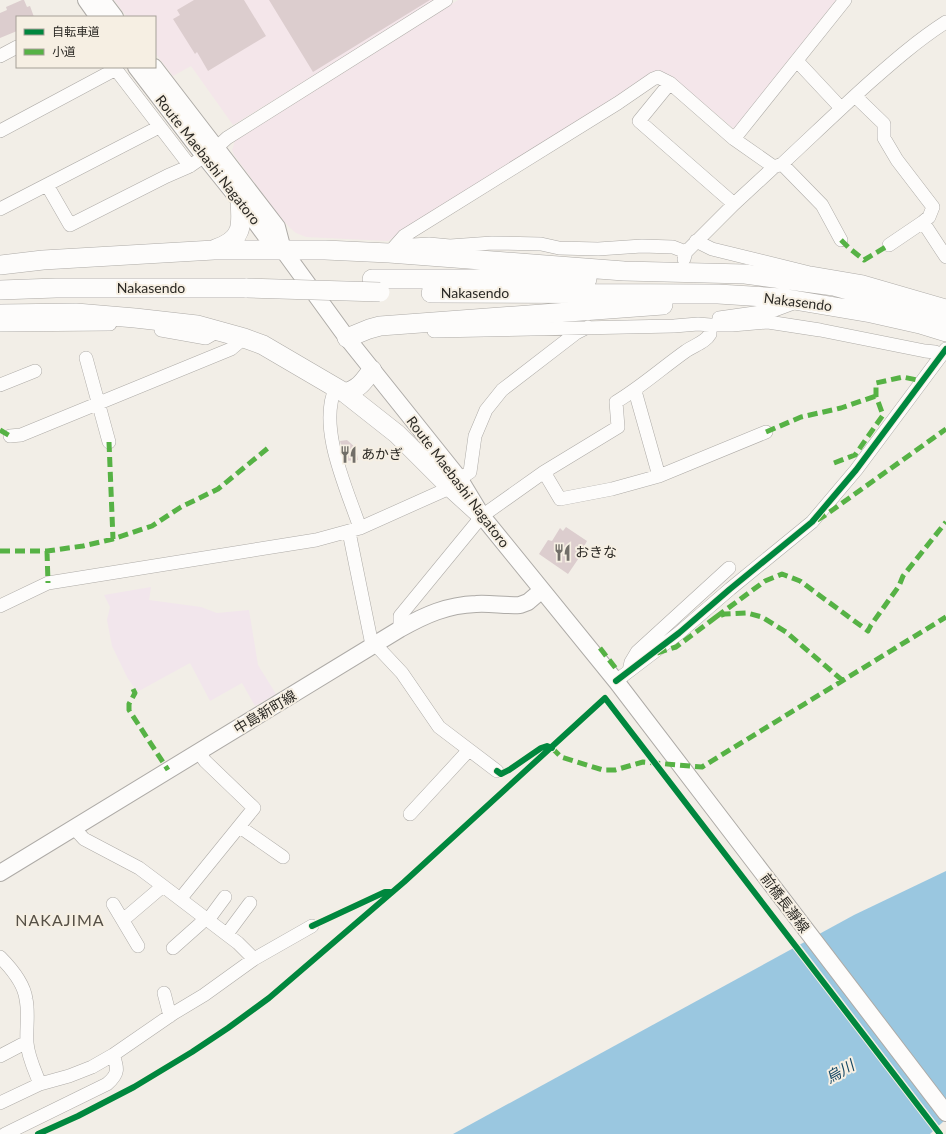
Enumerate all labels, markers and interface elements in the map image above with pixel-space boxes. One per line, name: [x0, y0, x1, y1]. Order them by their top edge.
legend: [16, 16, 156, 68]
text: 自転車道: [52, 24, 100, 39]
text: 小道: [52, 44, 76, 59]
street label: Route Maebashi Nagatoro: [152, 91, 264, 228]
street label: Nakasendo: [117, 279, 185, 296]
street label: Nakasendo: [441, 284, 509, 301]
street label: Nakasendo: [763, 289, 833, 314]
street label: Route Maebashi Nagatoro: [403, 413, 513, 551]
restaurant icon: あかぎ: [338, 444, 358, 464]
place label: あかぎ: [361, 445, 403, 462]
restaurant icon: おきな: [552, 542, 572, 562]
place label: おきな: [575, 543, 617, 560]
street label: 中島新町線: [230, 686, 299, 737]
street label: 前橋長瀞線: [758, 870, 813, 936]
district label: NAKAJIMA: [15, 910, 105, 929]
water label: 烏川: [822, 1055, 859, 1086]

